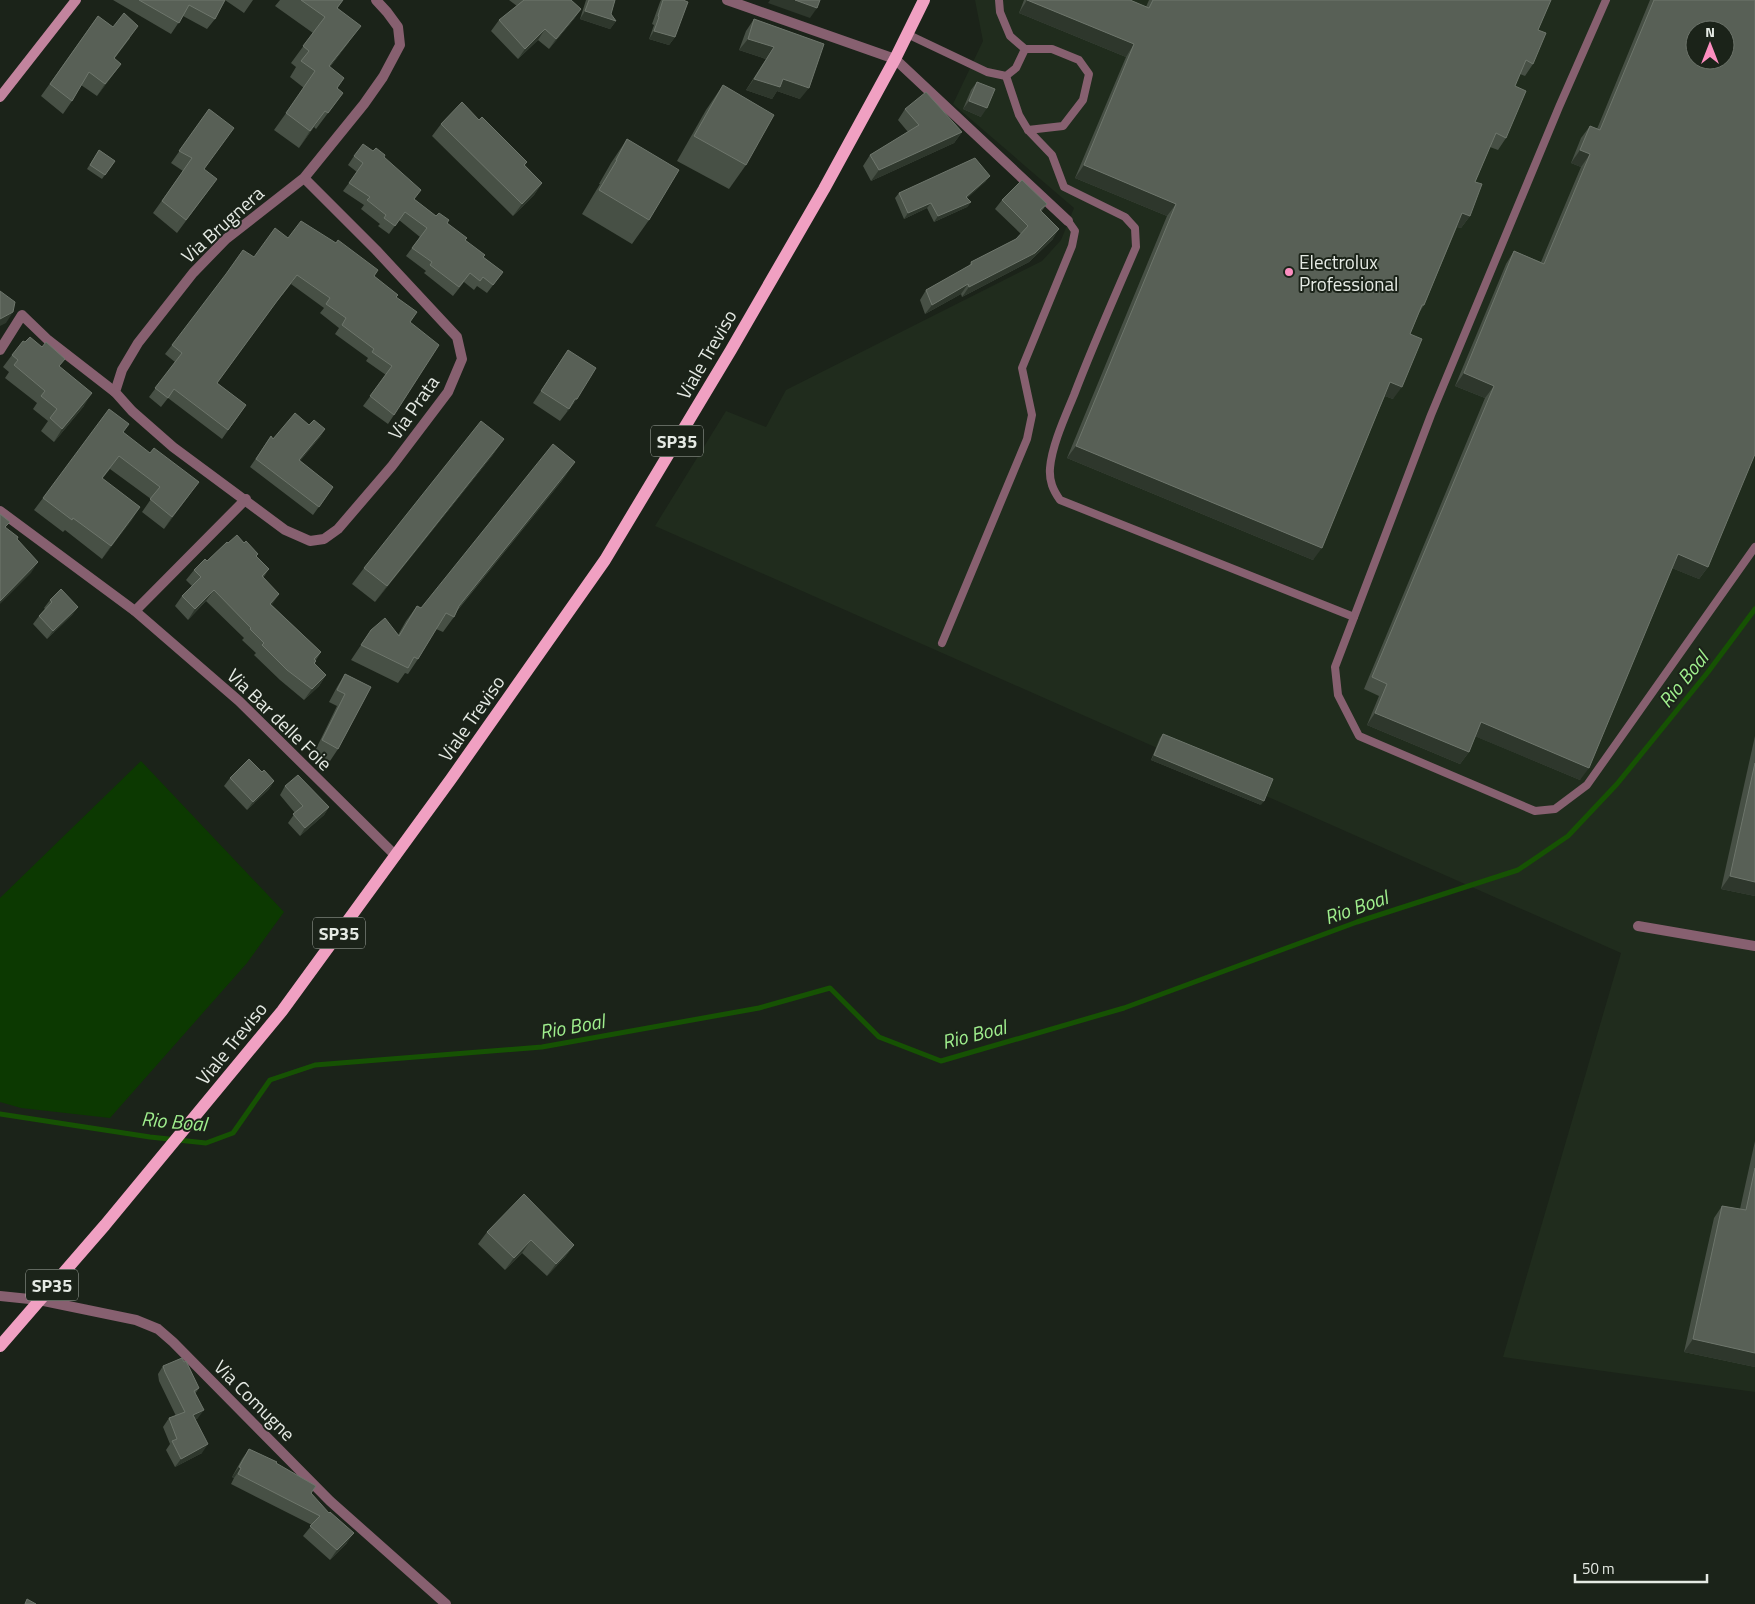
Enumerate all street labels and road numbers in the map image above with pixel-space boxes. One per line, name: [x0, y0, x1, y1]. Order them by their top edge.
street label: Via Brugnera: [174, 178, 270, 269]
street label: Viale Treviso: [669, 304, 743, 404]
street label: Via Prata: [380, 369, 446, 445]
road number: SP35: [651, 426, 703, 456]
street label: Via Bar delle Foie: [221, 661, 339, 777]
street label: Viale Treviso: [431, 669, 511, 767]
road number: SP35: [313, 918, 365, 948]
street label: Viale Treviso: [188, 995, 274, 1091]
road number: SP35: [26, 1270, 78, 1300]
street label: Via Comugne: [208, 1353, 302, 1447]

